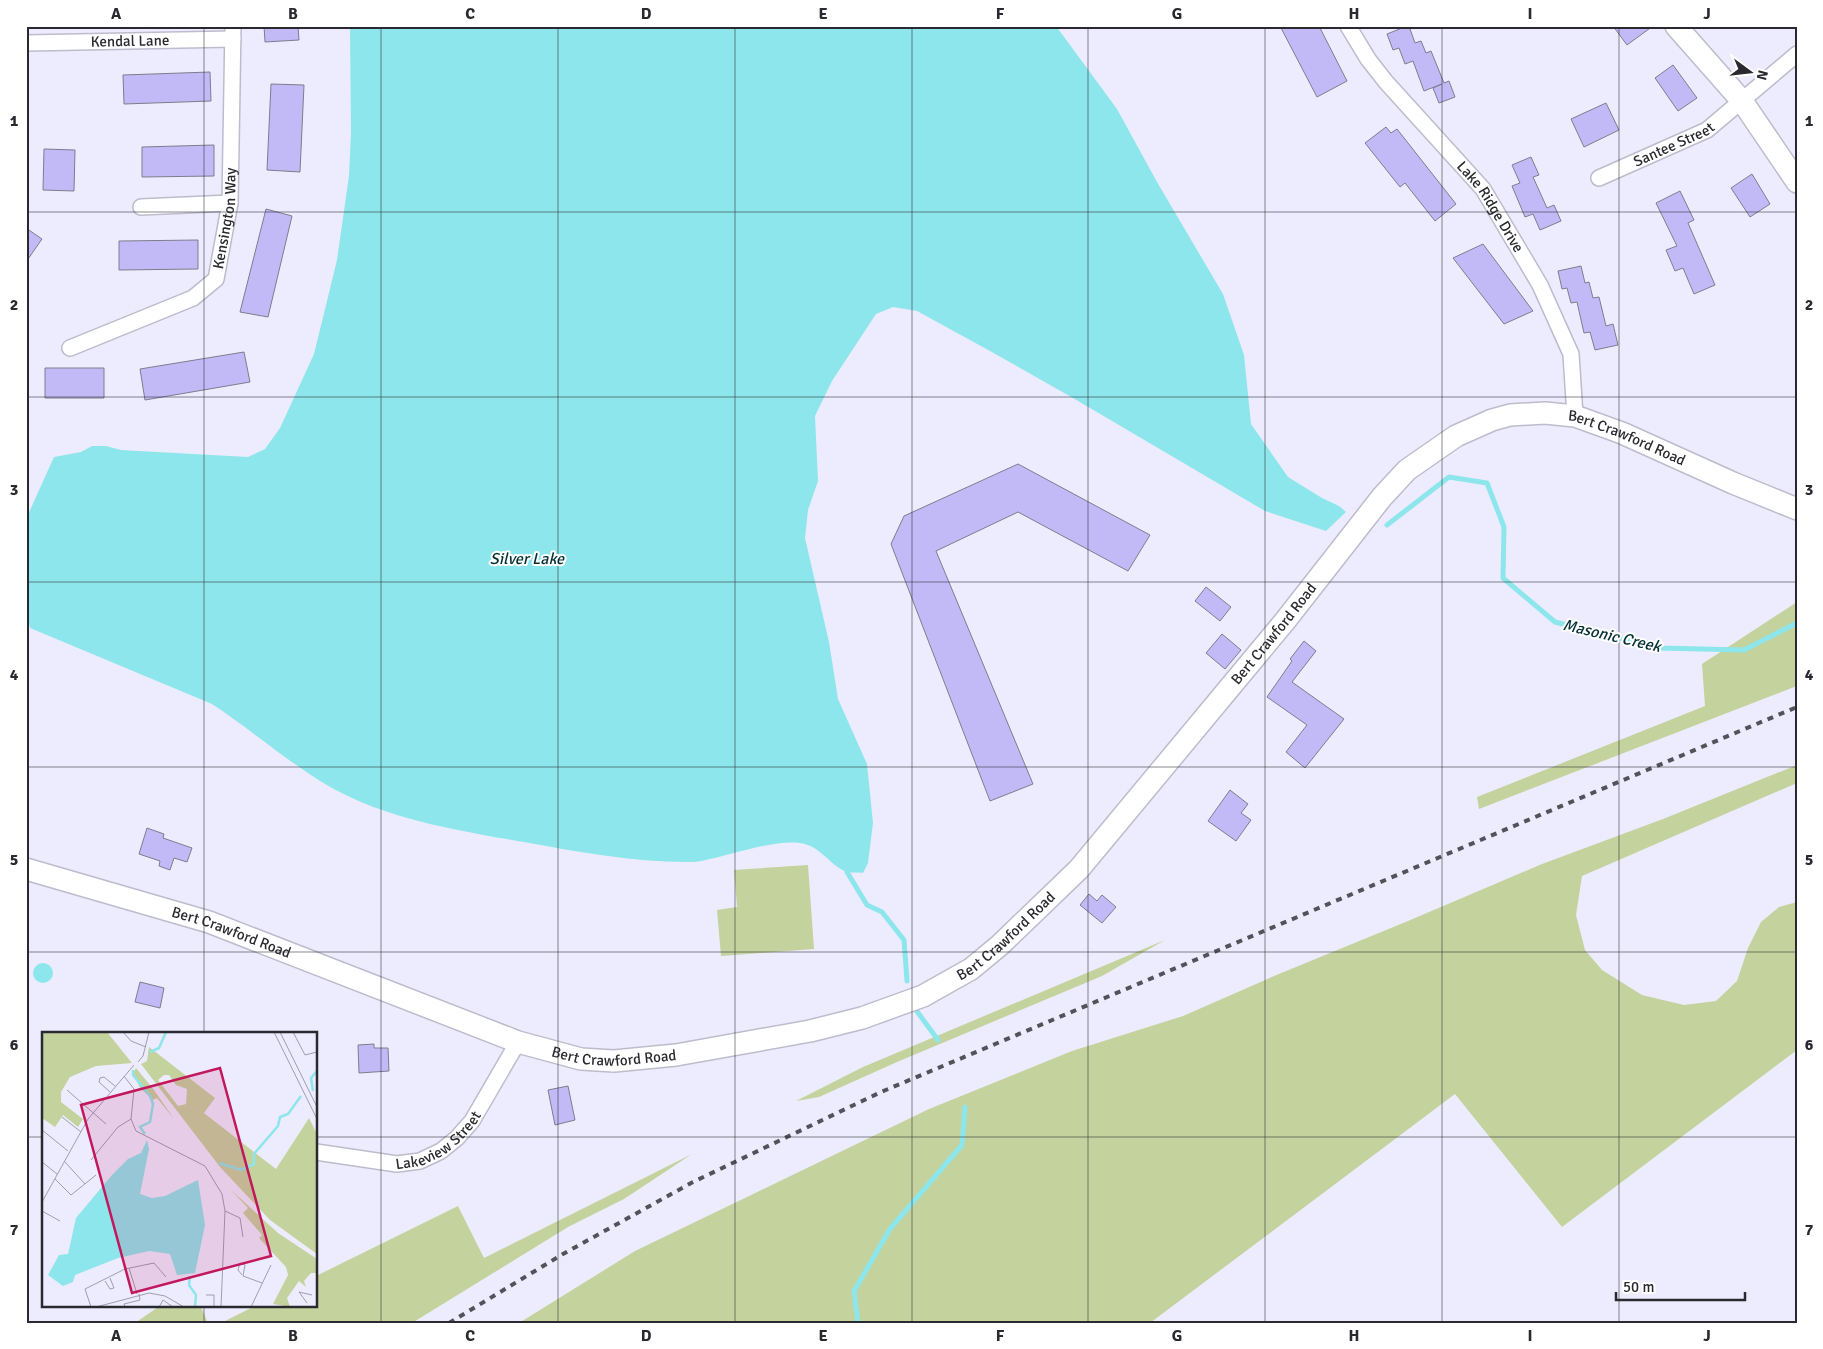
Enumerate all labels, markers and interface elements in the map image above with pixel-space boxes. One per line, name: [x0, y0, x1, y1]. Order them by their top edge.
text: A: [111, 4, 122, 24]
text: B: [288, 4, 298, 24]
text: C: [465, 4, 475, 24]
text: D: [641, 4, 652, 24]
text: E: [818, 4, 828, 24]
text: F: [996, 4, 1005, 24]
text: G: [1172, 4, 1182, 24]
text: H: [1349, 4, 1359, 24]
text: I: [1527, 4, 1533, 24]
text: J: [1703, 4, 1711, 24]
street label: Kendal Lane: [90, 31, 169, 51]
north arrow: [1726, 48, 1776, 98]
text: N: [1753, 68, 1772, 82]
text: 1: [10, 111, 19, 131]
text: 1: [1805, 111, 1814, 131]
street label: Santee Street: [1631, 118, 1718, 171]
street label: Lake Ridge Drive: [1453, 157, 1528, 256]
street label: Kensington Way: [209, 168, 240, 271]
text: 2: [10, 295, 18, 315]
text: 2: [1805, 295, 1813, 315]
street label: Bert Crawford Road: [1567, 406, 1688, 469]
text: 3: [10, 480, 18, 500]
text: 3: [1805, 480, 1813, 500]
water label: Silver Lake: [490, 549, 565, 569]
street label: Bert Crawford Road: [1227, 579, 1320, 688]
water label: Masonic Creek: [1561, 615, 1665, 657]
text: 4: [10, 665, 19, 685]
text: 4: [1805, 665, 1814, 685]
text: 5: [10, 850, 18, 870]
text: 5: [1805, 850, 1813, 870]
street label: Bert Crawford Road: [954, 888, 1059, 984]
street label: Bert Crawford Road: [170, 903, 294, 962]
inset map: [42, 1032, 318, 1306]
text: 6: [10, 1035, 19, 1055]
text: 6: [1805, 1035, 1814, 1055]
street label: Bert Crawford Road: [550, 1042, 677, 1070]
street label: Lakeview Street: [394, 1108, 485, 1173]
text: 7: [10, 1220, 19, 1240]
text: 7: [1805, 1220, 1814, 1240]
scale bar: [1616, 1269, 1744, 1301]
text: 50 m: [1623, 1278, 1654, 1296]
text: A: [111, 1326, 122, 1346]
text: B: [288, 1326, 298, 1346]
text: C: [465, 1326, 475, 1346]
text: D: [641, 1326, 652, 1346]
text: E: [818, 1326, 828, 1346]
text: F: [996, 1326, 1005, 1346]
text: G: [1172, 1326, 1182, 1346]
text: H: [1349, 1326, 1359, 1346]
text: I: [1527, 1326, 1533, 1346]
text: J: [1703, 1326, 1711, 1346]

